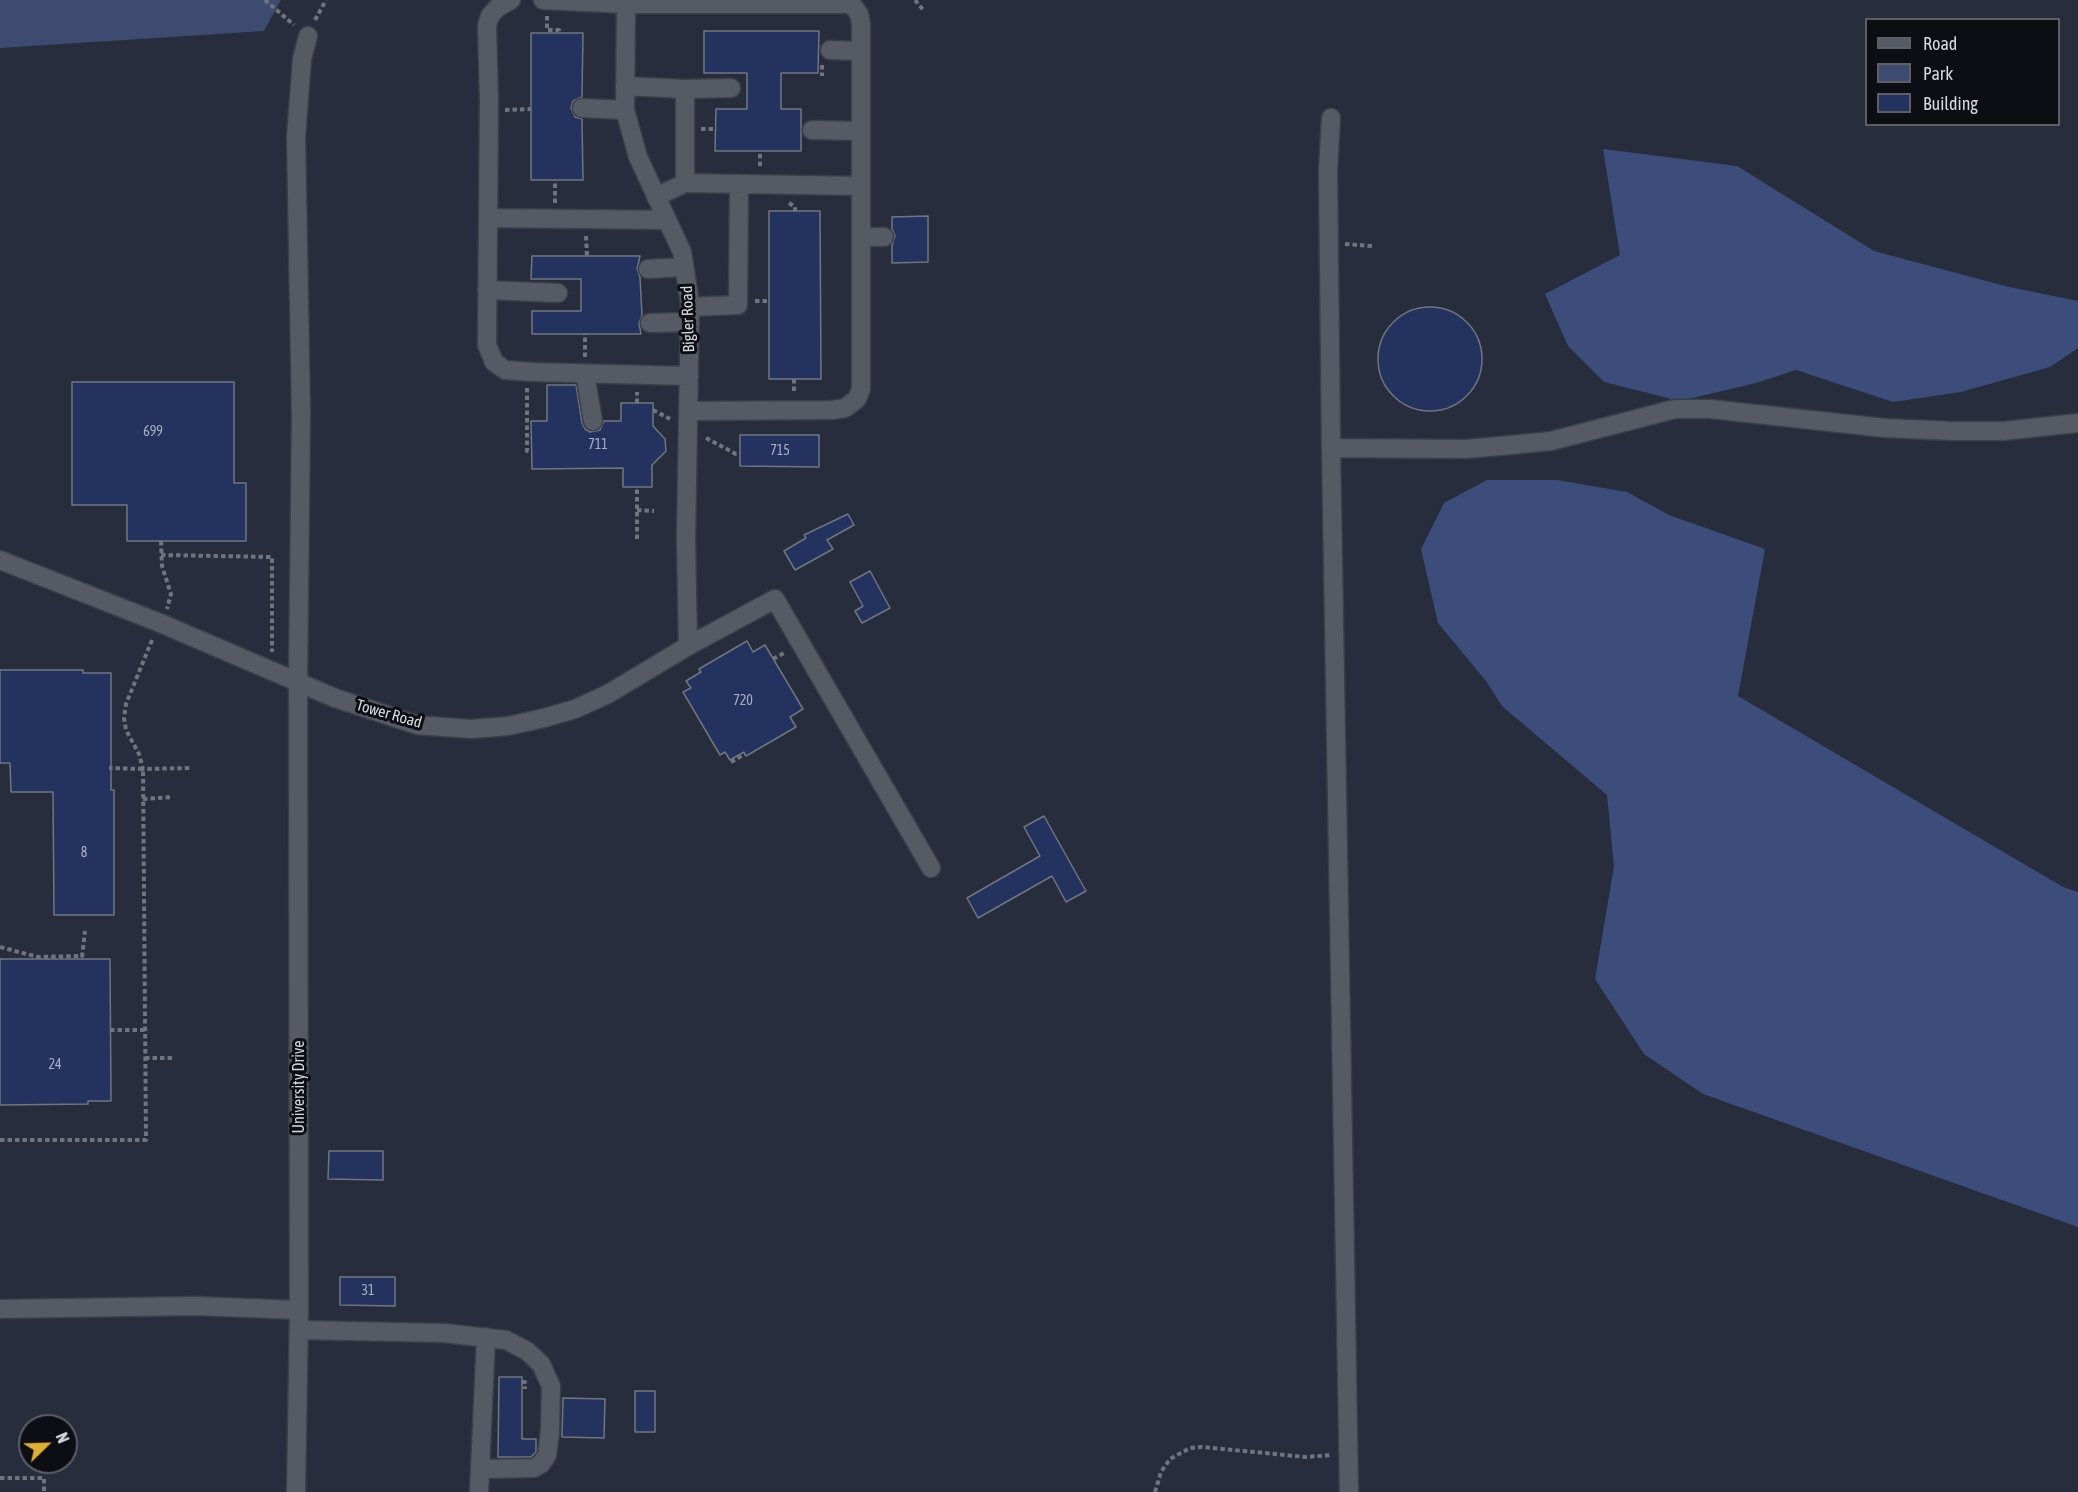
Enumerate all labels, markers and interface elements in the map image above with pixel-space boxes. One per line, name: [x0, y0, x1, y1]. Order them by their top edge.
legend: [1865, 18, 2060, 126]
text: Road: [1923, 33, 1957, 54]
text: Park: [1923, 63, 1953, 84]
text: Building: [1923, 93, 1978, 114]
street label: Bigler Road: [677, 285, 699, 353]
house number: 699: [143, 424, 163, 440]
house number: 711: [588, 437, 608, 453]
house number: 715: [770, 443, 790, 459]
house number: 720: [733, 693, 753, 709]
street label: Tower Road: [354, 695, 424, 733]
house number: 8: [81, 845, 87, 861]
street label: University Drive: [289, 1040, 309, 1134]
house number: 24: [48, 1057, 62, 1073]
house number: 31: [361, 1283, 375, 1299]
north arrow: [18, 1414, 78, 1474]
text: N: [53, 1430, 73, 1446]

